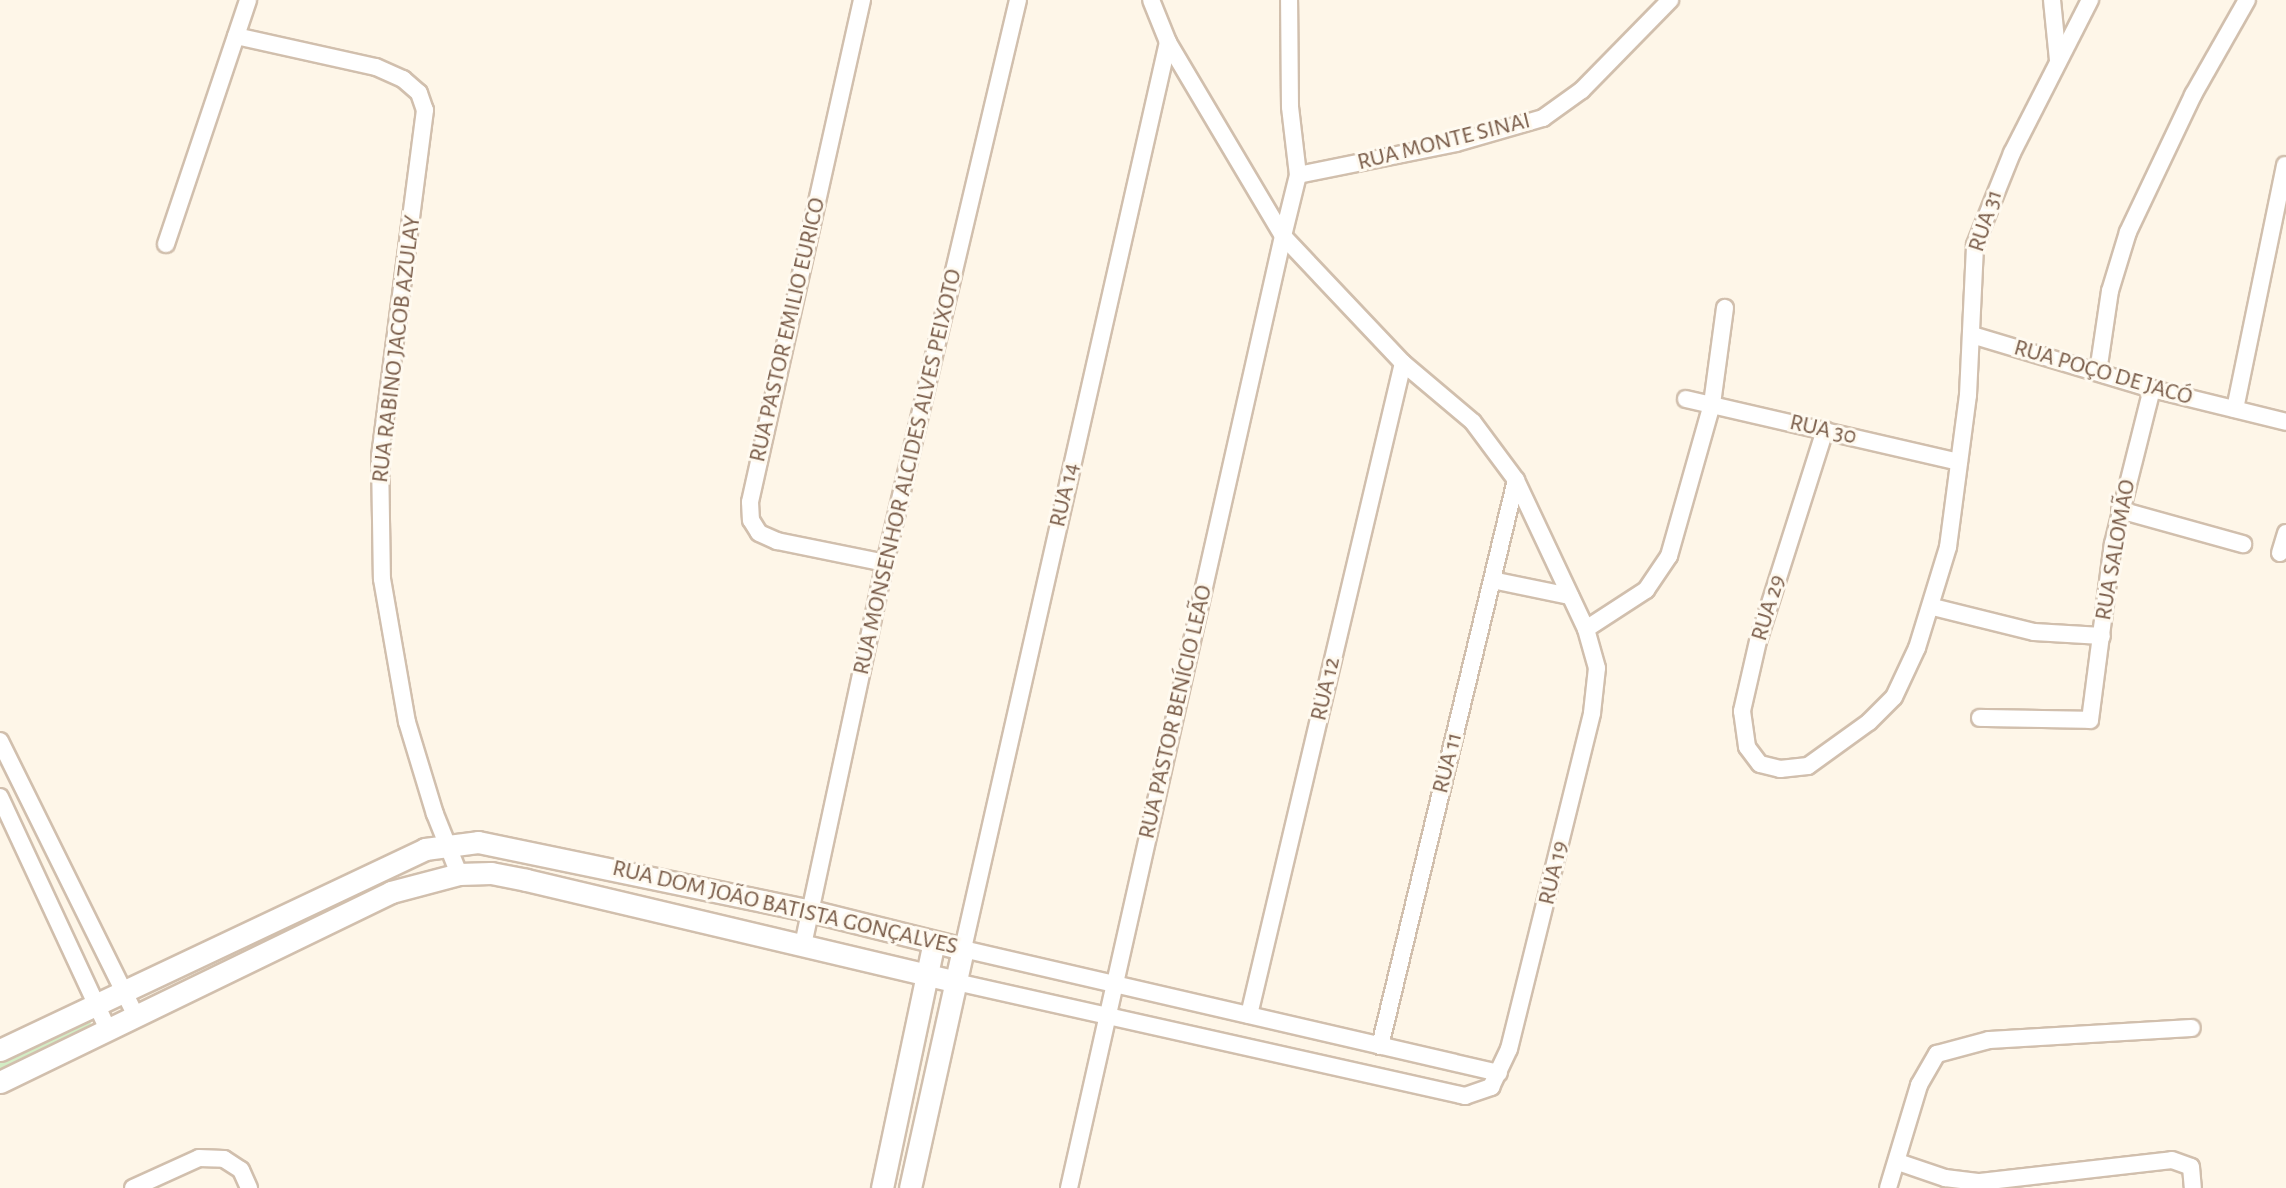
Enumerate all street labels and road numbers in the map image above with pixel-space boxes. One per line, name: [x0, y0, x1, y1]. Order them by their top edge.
street label: RUA MONTE SINAI: [1355, 107, 1533, 177]
street label: RUA 31: [1963, 186, 2009, 256]
street label: RUA PASTOR EMILIO EURICO: [744, 195, 832, 465]
street label: RUA RABINO JACOB AZULAY: [366, 214, 428, 484]
street label: RUA MONSENHOR ALCIDES ALVES PEIXOTO: [847, 266, 969, 678]
street label: RUA POÇO DE JACÓ: [2010, 334, 2196, 412]
street label: RUA 30: [1787, 408, 1859, 452]
street label: RUA 14: [1044, 460, 1086, 530]
street label: RUA SALOMÃO: [2089, 477, 2143, 623]
street label: RUA 29: [1745, 572, 1793, 644]
street label: RUA PASTOR BENÍCIO LEÃO: [1133, 582, 1219, 842]
street label: RUA 12: [1305, 654, 1347, 724]
street label: RUA 11: [1427, 730, 1469, 796]
street label: RUA 19: [1533, 838, 1575, 908]
street label: RUA DOM JOÃO BATISTA GONÇALVES: [609, 854, 961, 962]

